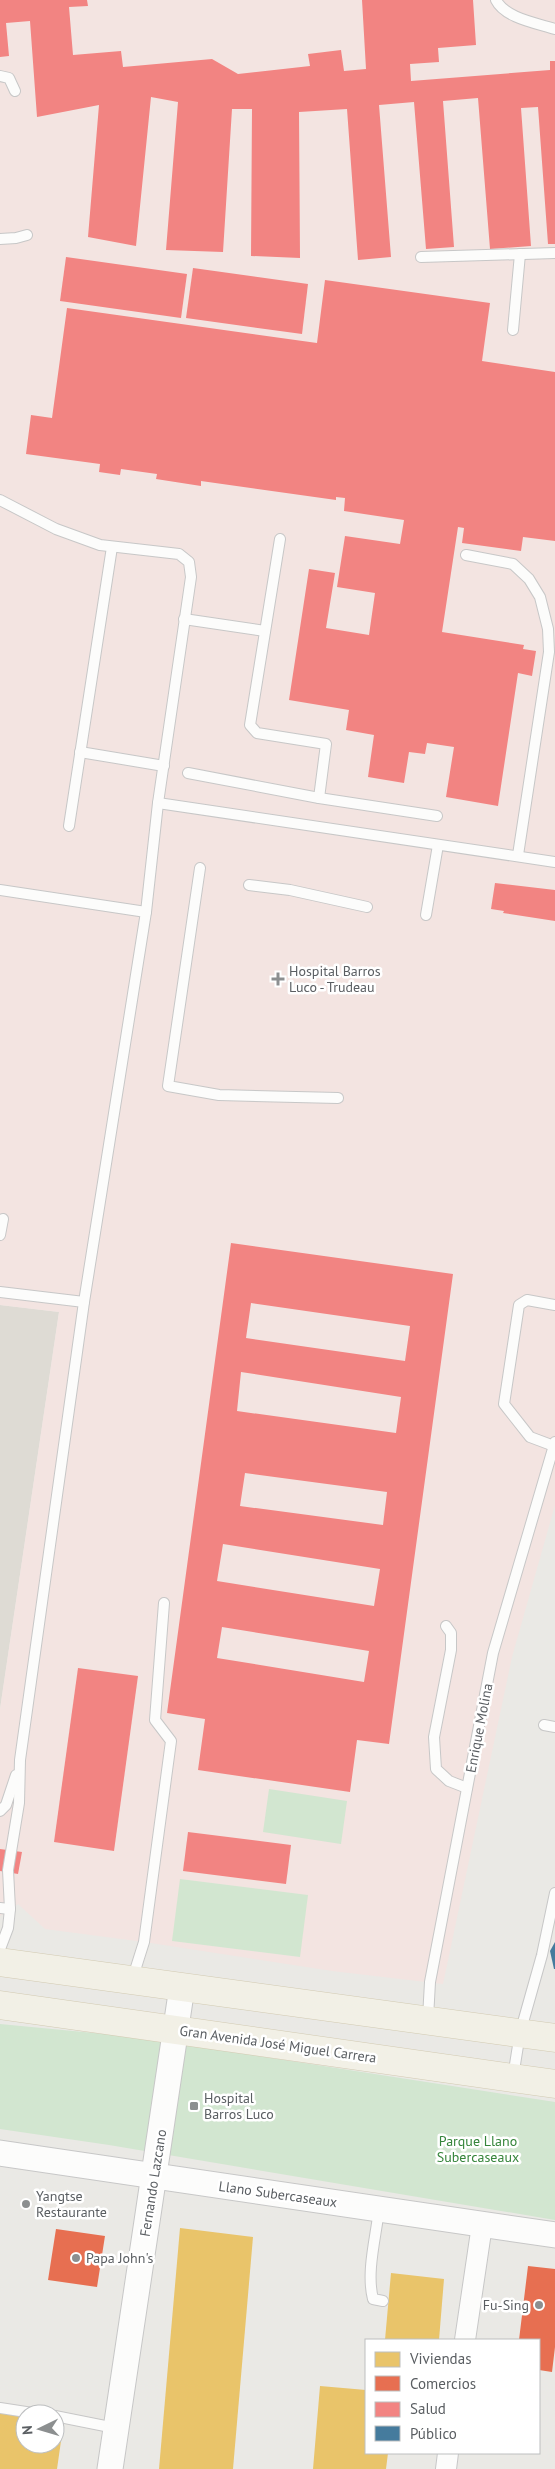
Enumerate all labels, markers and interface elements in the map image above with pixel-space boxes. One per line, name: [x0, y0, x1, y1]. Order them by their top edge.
place label: Hospital Barros Luco - Trudeau: [289, 962, 381, 996]
marker: Hospital Barros Luco - Trudeau: [271, 972, 285, 986]
street label: Enrique Molina: [462, 1682, 496, 1774]
street label: Gran Avenida José Miguel Carrera: [178, 2021, 378, 2067]
place label: Hospital Barros Luco: [204, 2089, 274, 2123]
marker: Hospital Barros Luco: [188, 2100, 200, 2112]
street label: Fernando Lazcano: [136, 2128, 170, 2238]
park label: Parque Llano Subercaseaux: [437, 2132, 519, 2166]
street label: Llano Subercaseaux: [218, 2177, 338, 2211]
place label: Yangtse Restaurante: [36, 2187, 107, 2221]
marker: Yangtse Restaurante: [20, 2198, 32, 2210]
place label: Papa John's: [86, 2249, 154, 2267]
marker: Papa John's: [70, 2252, 82, 2264]
place label: Fu-Sing: [483, 2296, 529, 2314]
marker: Fu-Sing: [533, 2299, 545, 2311]
legend: [365, 2339, 540, 2454]
text: Viviendas: [409, 2349, 471, 2368]
text: Comercios: [410, 2374, 476, 2393]
text: Salud: [410, 2399, 446, 2418]
north arrow: [15, 2404, 65, 2454]
text: Público: [410, 2424, 457, 2443]
text: N: [18, 2425, 36, 2436]

